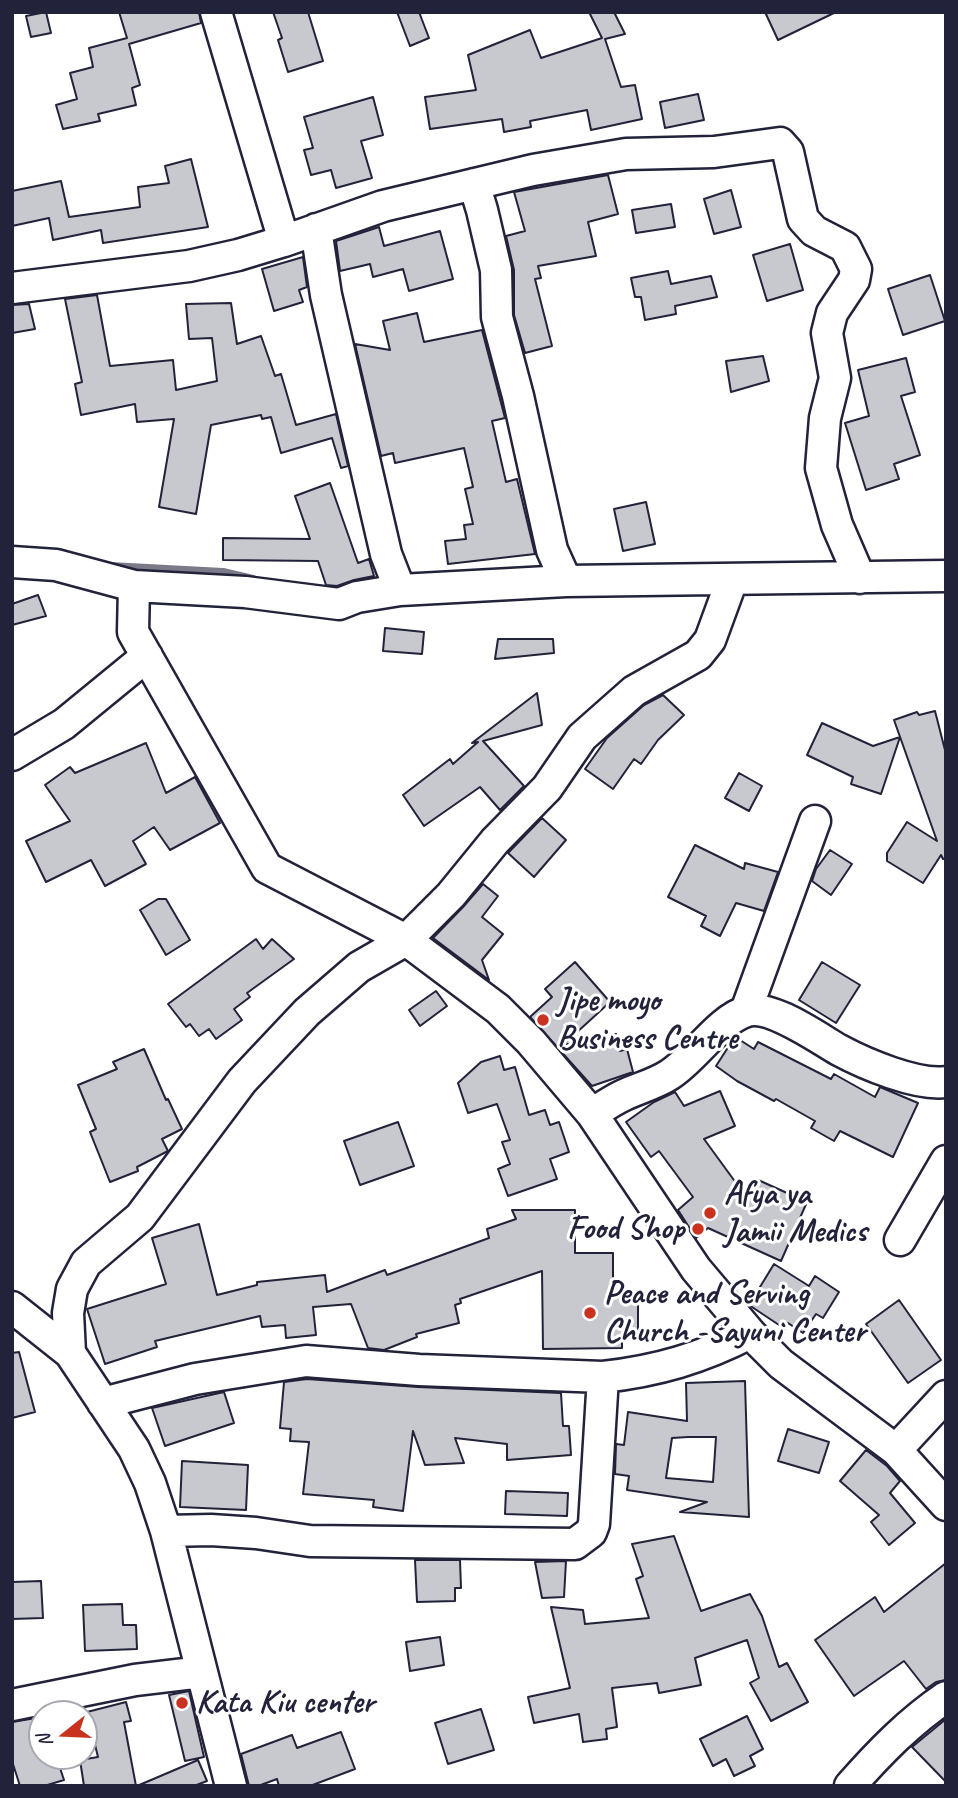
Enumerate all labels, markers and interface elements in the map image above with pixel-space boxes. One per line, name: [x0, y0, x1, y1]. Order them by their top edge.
place label: Jipe moyo Business Centre: [557, 981, 737, 1059]
marker: Jipe moyo Business Centre: [535, 1012, 551, 1028]
place label: Afya ya Jamii Medics: [724, 1174, 867, 1252]
marker: Afya ya Jamii Medics: [702, 1205, 718, 1221]
place label: Food Shop: [567, 1209, 684, 1249]
marker: Food Shop: [690, 1221, 706, 1237]
place label: Peace and Serving Church -Sayuni Center: [604, 1274, 865, 1352]
marker: Peace and Serving Church -Sayuni Center: [582, 1305, 598, 1321]
place label: Kata Kiu center: [196, 1683, 374, 1723]
marker: Kata Kiu center: [174, 1695, 190, 1711]
north arrow: [28, 1700, 98, 1770]
text: N: [32, 1732, 58, 1750]

